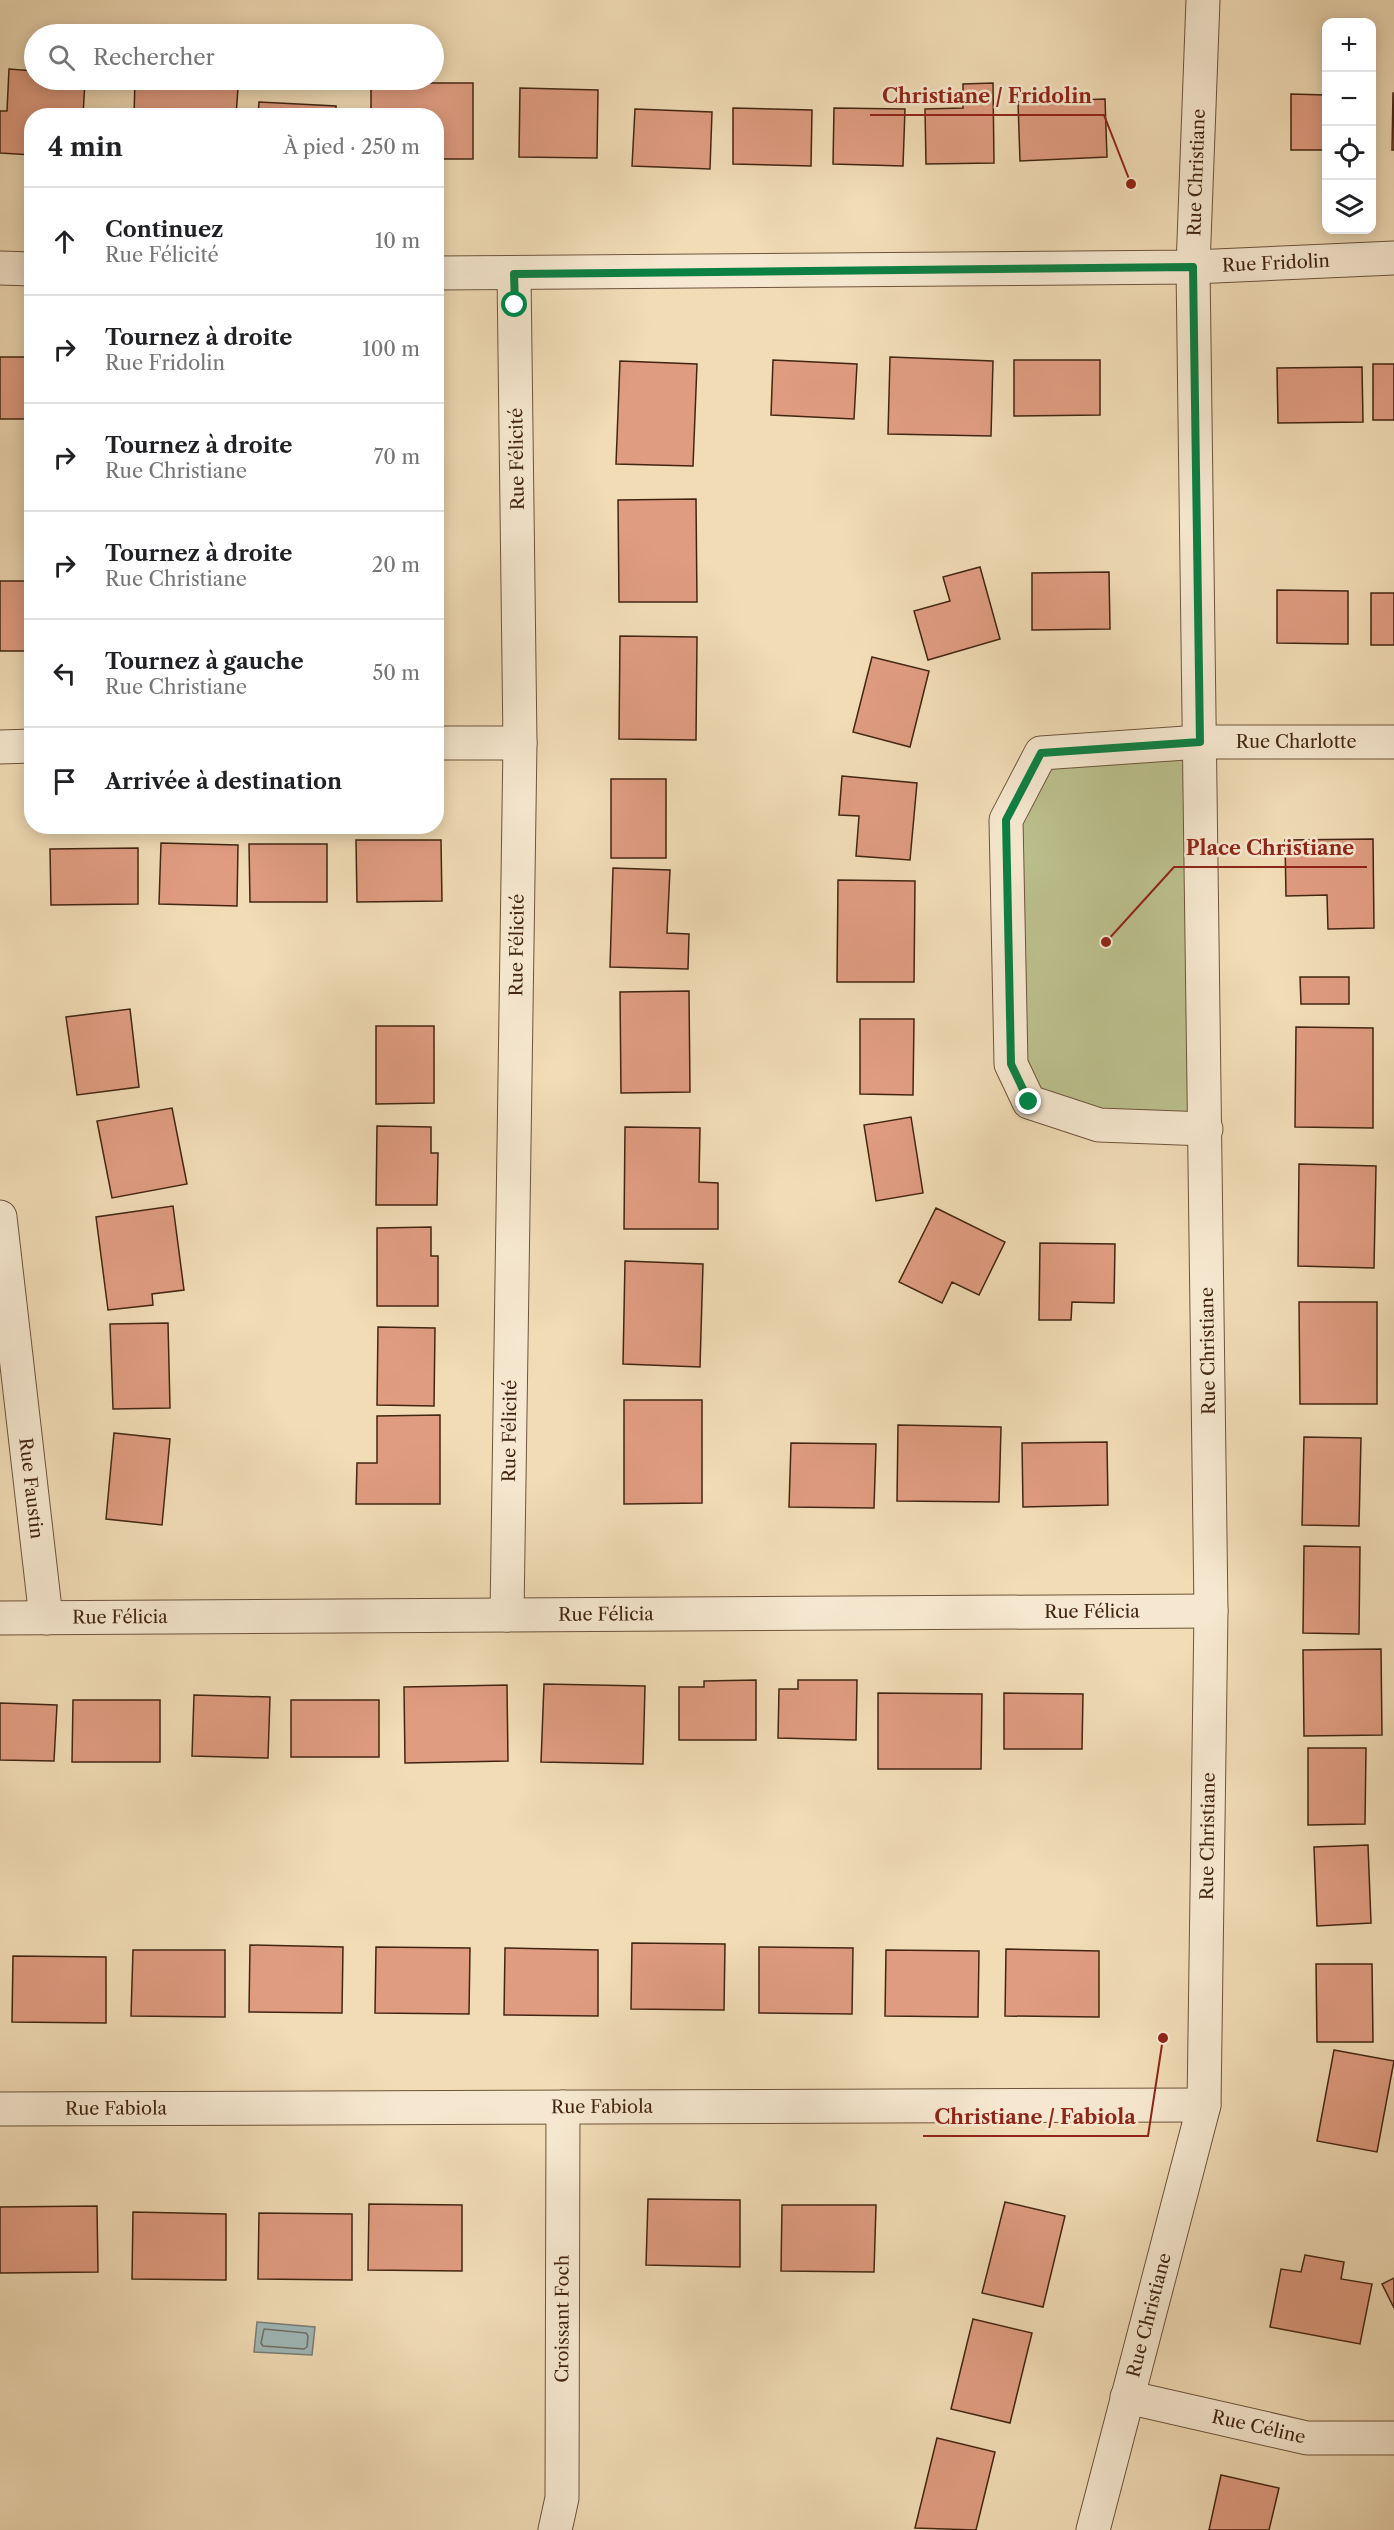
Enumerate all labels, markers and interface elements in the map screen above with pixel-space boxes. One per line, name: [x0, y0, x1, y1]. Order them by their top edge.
map controls: [1322, 18, 1376, 234]
button: +: [1322, 18, 1376, 72]
search box: [24, 24, 444, 90]
icon: search: [45, 41, 78, 74]
text: Rechercher: [93, 44, 215, 71]
button: −: [1322, 72, 1376, 126]
callout: Christiane / Fridolin: [870, 77, 1104, 115]
text: Christiane / Fridolin: [882, 84, 1092, 108]
street label: Rue Christiane: [1183, 108, 1210, 237]
button: locate: [1322, 126, 1376, 180]
text: 4 min: [48, 131, 123, 163]
text: À pied · 250 m: [284, 135, 420, 159]
button: layers: [1322, 180, 1376, 234]
text: Continuez: [105, 216, 224, 243]
icon: ahead: [48, 225, 81, 258]
text: 10 m: [375, 229, 420, 253]
text: Rue Félicité: [105, 243, 219, 267]
street label: Rue Fridolin: [1221, 250, 1330, 277]
route start: [501, 291, 527, 317]
text: Tournez à droite: [105, 324, 292, 351]
icon: right: [48, 333, 81, 366]
text: 100 m: [362, 337, 420, 361]
text: Rue Fridolin: [105, 351, 225, 375]
street label: Rue Félicité: [505, 408, 529, 510]
text: Tournez à droite: [105, 432, 292, 459]
icon: right: [48, 441, 81, 474]
text: 70 m: [374, 445, 420, 469]
text: Rue Christiane: [105, 459, 247, 483]
text: Tournez à droite: [105, 540, 292, 567]
icon: right: [48, 549, 81, 582]
text: 20 m: [372, 553, 420, 577]
text: Rue Christiane: [105, 567, 247, 591]
text: Tournez à gauche: [105, 648, 304, 675]
icon: left: [48, 657, 81, 690]
text: 50 m: [373, 661, 420, 685]
text: Rue Christiane: [105, 675, 247, 699]
street label: Rue Charlotte: [1236, 731, 1357, 753]
icon: arrive: [48, 765, 81, 798]
text: Arrivée à destination: [105, 768, 342, 795]
callout: Place Christiane: [1174, 829, 1367, 867]
text: Place Christiane: [1186, 836, 1354, 860]
street label: Rue Félicité: [505, 894, 529, 996]
route end: [1015, 1088, 1041, 1114]
street label: Rue Christiane: [1196, 1287, 1220, 1415]
street label: Rue Félicité: [498, 1380, 522, 1482]
street label: Rue Faustin: [14, 1436, 48, 1540]
street label: Rue Félicia: [1044, 1600, 1140, 1623]
street label: Rue Félicia: [558, 1603, 654, 1626]
street label: Rue Félicia: [72, 1606, 168, 1629]
street label: Rue Christiane: [1196, 1772, 1220, 1900]
street label: Rue Fabiola: [551, 2096, 654, 2118]
street label: Rue Fabiola: [65, 2097, 168, 2120]
callout: Christiane / Fabiola: [923, 2098, 1148, 2136]
text: Christiane / Fabiola: [934, 2105, 1136, 2129]
street label: Rue Christiane: [1122, 2251, 1176, 2380]
street label: Croissant Foch: [551, 2255, 574, 2383]
street label: Rue Céline: [1210, 2406, 1308, 2448]

